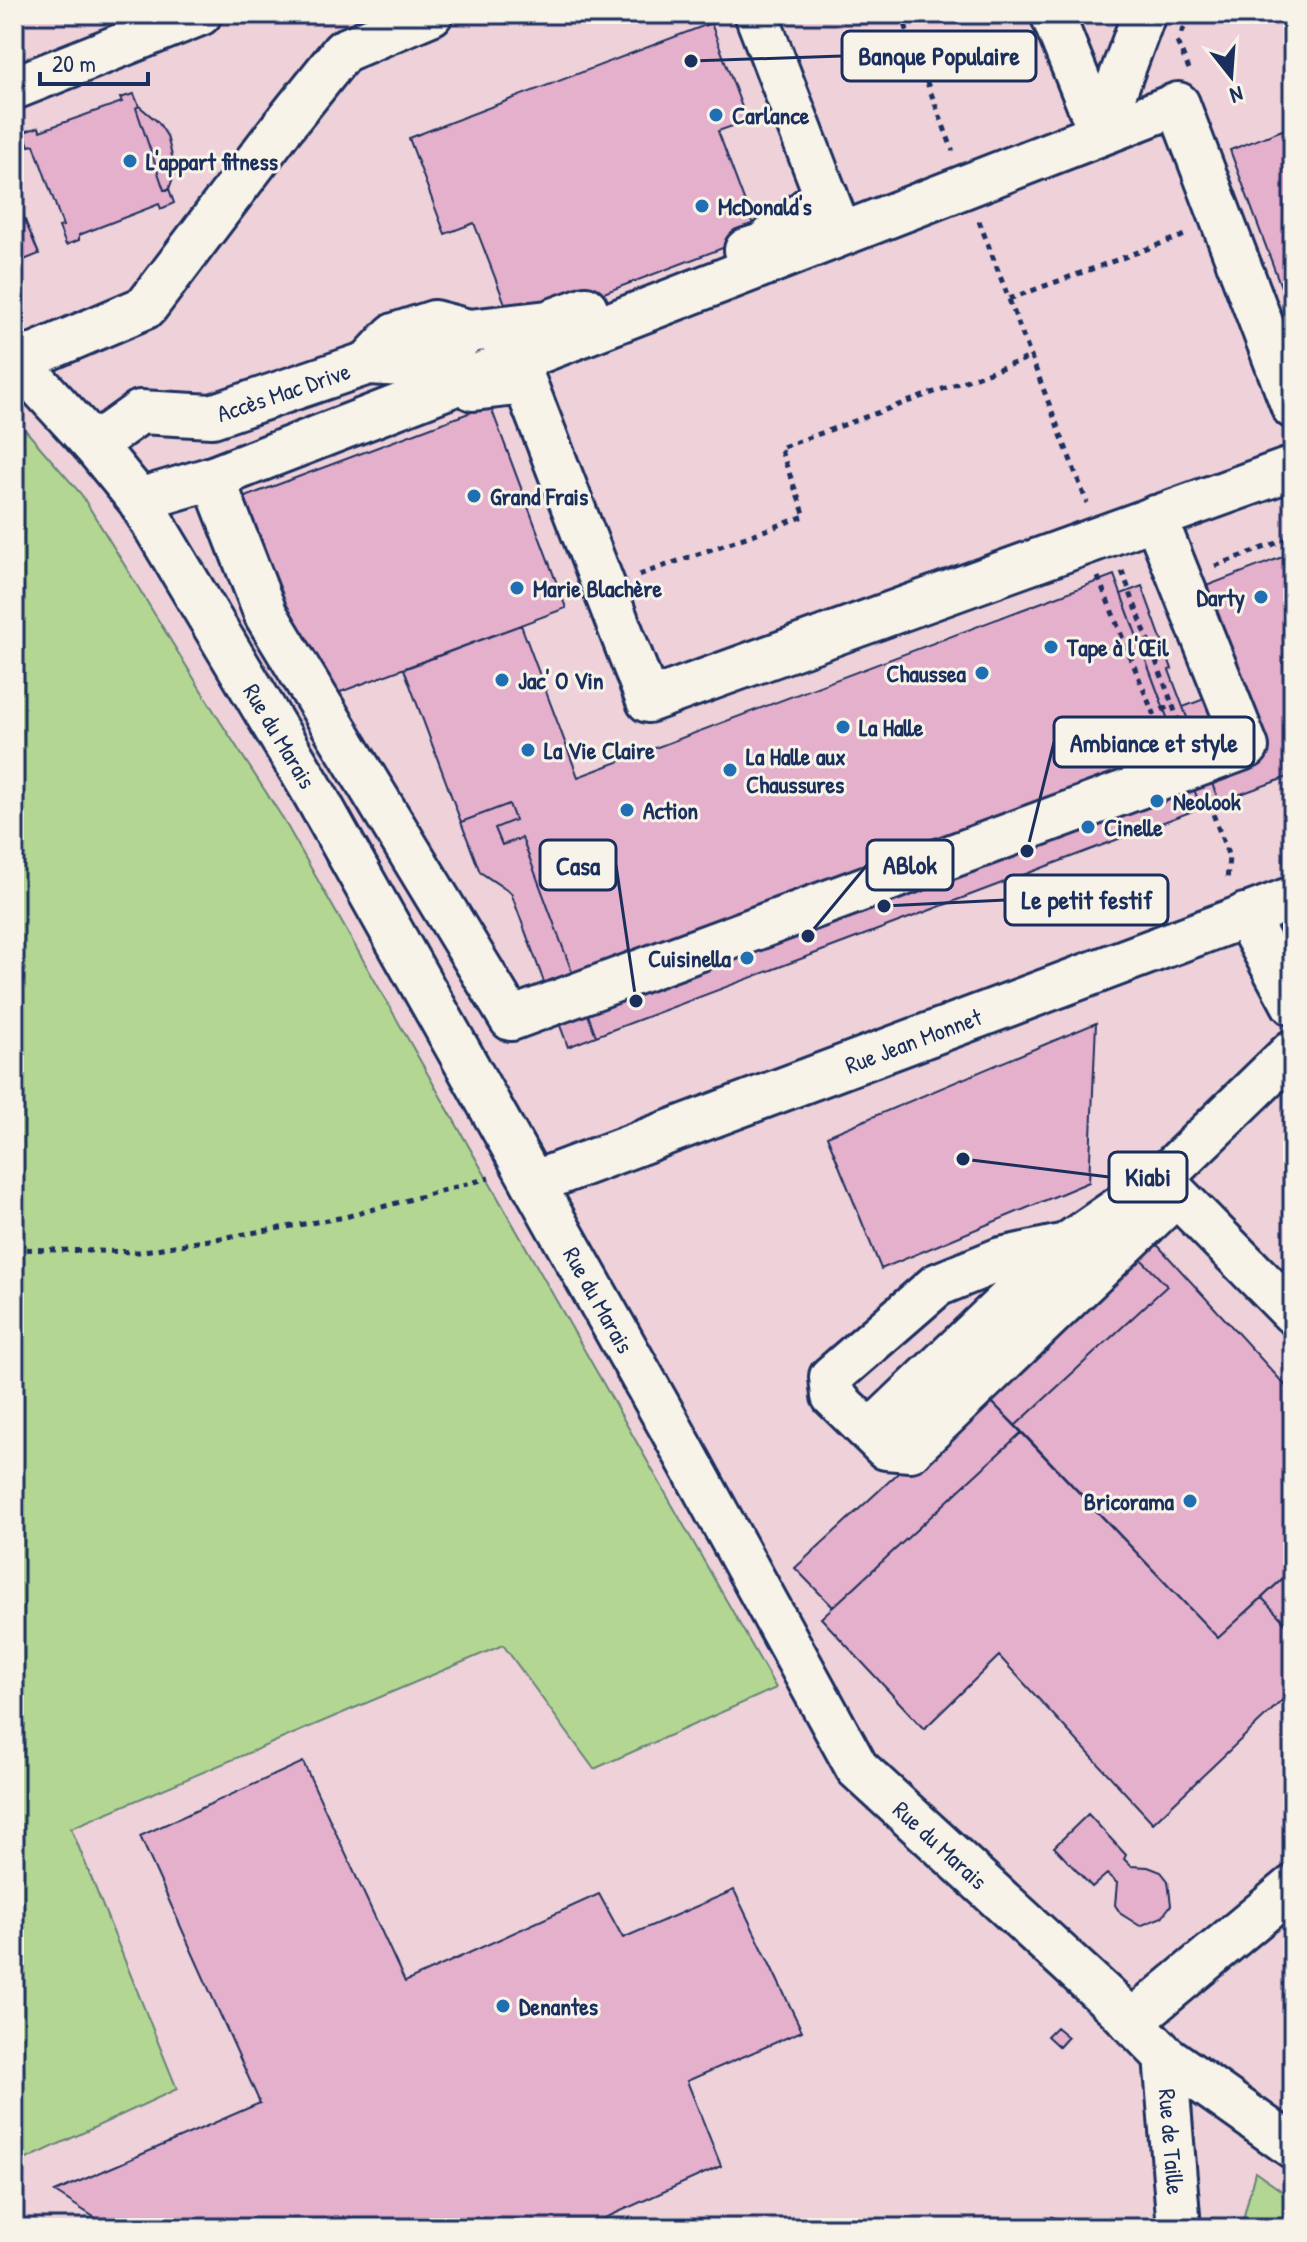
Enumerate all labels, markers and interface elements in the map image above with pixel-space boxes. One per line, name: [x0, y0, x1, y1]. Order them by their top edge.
callout: Banque Populaire: [842, 31, 1036, 81]
scale bar: [40, 36, 148, 86]
north arrow: [1191, 36, 1271, 116]
text: Banque Populaire: [858, 38, 1020, 74]
text: 20 m: [52, 47, 96, 79]
text: N: [1227, 79, 1247, 111]
place label: Carlance: [732, 99, 810, 131]
marker: Carlance: [707, 106, 725, 124]
place label: L'appart fitness: [146, 145, 278, 178]
marker: L'appart fitness: [121, 152, 139, 170]
place label: McDonald's: [718, 190, 812, 222]
marker: McDonald's: [693, 197, 711, 215]
street label: Accès Mac Drive: [213, 354, 354, 429]
place label: Grand Frais: [490, 480, 588, 512]
marker: Grand Frais: [465, 487, 483, 505]
place label: Marie Blachère: [533, 572, 663, 604]
marker: Marie Blachère: [508, 579, 526, 597]
place label: Darty: [1197, 581, 1245, 614]
marker: Darty: [1252, 588, 1270, 606]
place label: Tape à l'Œil: [1066, 631, 1169, 664]
marker: Tape à l'Œil: [1042, 638, 1060, 656]
place label: Chaussea: [886, 657, 967, 689]
place label: Jac' O Vin: [518, 664, 604, 696]
marker: Chaussea: [973, 664, 991, 682]
marker: Jac' O Vin: [493, 671, 511, 689]
street label: Rue du Marais: [236, 677, 324, 794]
place label: La Halle: [859, 711, 924, 743]
callout: Ambiance et style: [1054, 717, 1254, 767]
marker: La Halle: [834, 718, 852, 736]
text: Ambiance et style: [1070, 725, 1239, 761]
place label: La Vie Claire: [544, 734, 655, 766]
place label: La Halle aux Chaussures: [746, 740, 846, 800]
marker: La Vie Claire: [519, 741, 537, 759]
marker: La Halle aux Chaussures: [721, 761, 739, 779]
place label: Neolook: [1173, 785, 1241, 817]
marker: Neolook: [1148, 792, 1166, 810]
place label: Action: [643, 794, 698, 826]
marker: Action: [618, 801, 636, 819]
place label: Cinelle: [1104, 811, 1163, 843]
marker: Cinelle: [1079, 818, 1097, 836]
callout: Casa: [540, 840, 616, 890]
callout: ABlok: [867, 840, 953, 890]
text: ABlok: [883, 847, 937, 882]
text: Casa: [556, 848, 601, 883]
callout: Le petit festif: [1005, 875, 1168, 925]
text: Le petit festif: [1022, 882, 1153, 918]
place label: Cuisinella: [648, 942, 732, 974]
marker: Cuisinella: [738, 949, 756, 967]
street label: Rue Jean Monnet: [840, 1000, 987, 1081]
callout: Kiabi: [1109, 1152, 1187, 1202]
text: Kiabi: [1125, 1159, 1171, 1194]
street label: Rue du Marais: [556, 1241, 641, 1359]
place label: Bricorama: [1084, 1485, 1175, 1517]
marker: Bricorama: [1181, 1492, 1199, 1510]
street label: Rue du Marais: [887, 1793, 994, 1896]
place label: Denantes: [519, 1990, 598, 2022]
marker: Denantes: [494, 1997, 512, 2015]
street label: Rue de Taille: [1152, 2088, 1192, 2196]

